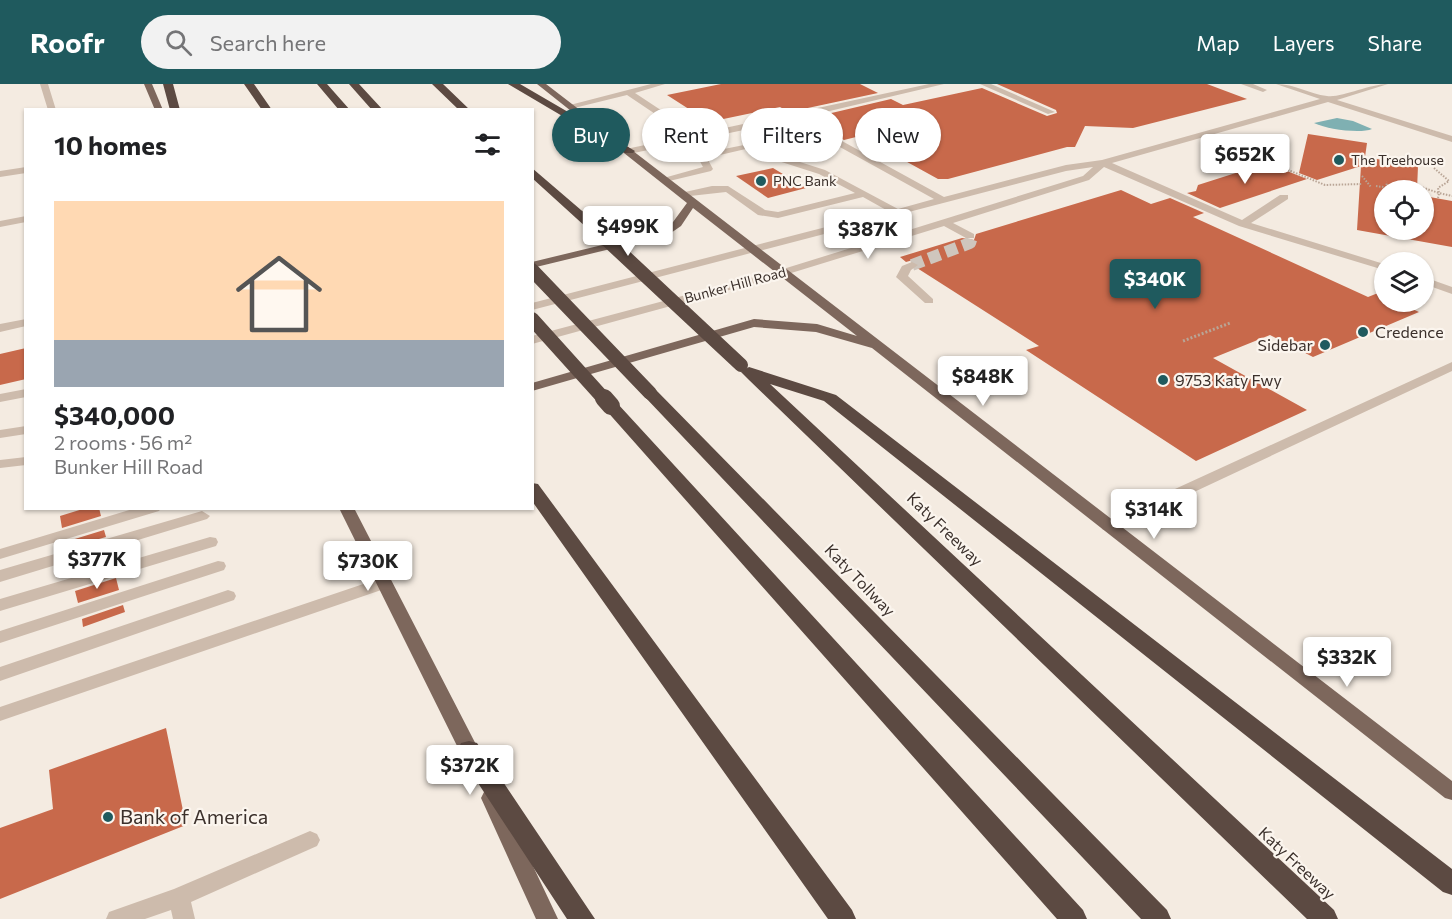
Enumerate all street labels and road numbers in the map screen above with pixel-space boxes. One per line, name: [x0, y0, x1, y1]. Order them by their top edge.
street label: Bunker Hill Road: [682, 263, 787, 306]
street label: Katy Freeway: [904, 488, 987, 569]
street label: Katy Tollway: [821, 540, 899, 620]
street label: Katy Freeway: [1255, 822, 1340, 903]

